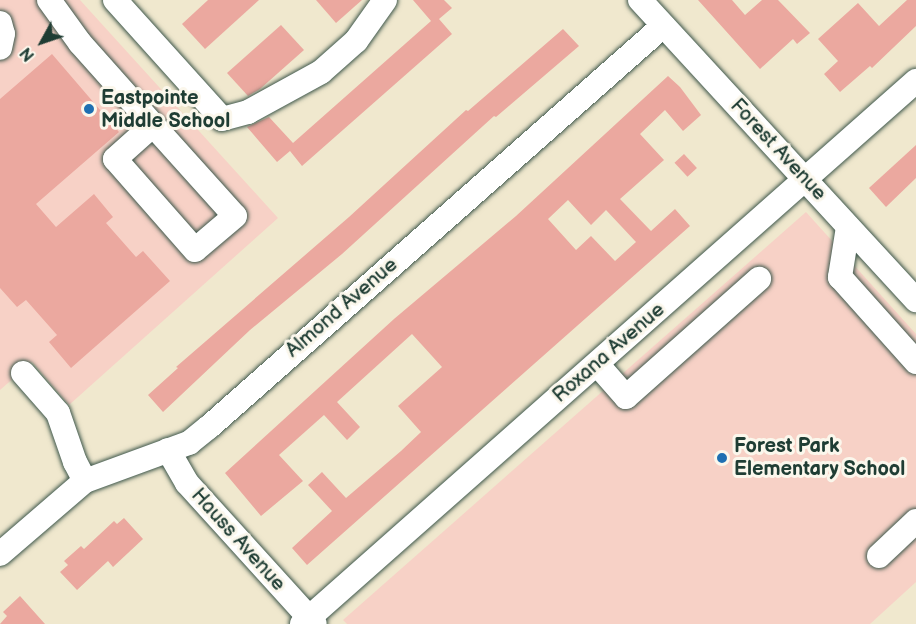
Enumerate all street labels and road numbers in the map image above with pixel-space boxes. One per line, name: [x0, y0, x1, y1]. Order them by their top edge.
street label: Forest Avenue: [725, 94, 831, 206]
street label: Almond Avenue: [281, 253, 403, 363]
street label: Roxana Avenue: [548, 298, 670, 408]
street label: Hauss Avenue: [186, 484, 290, 596]

